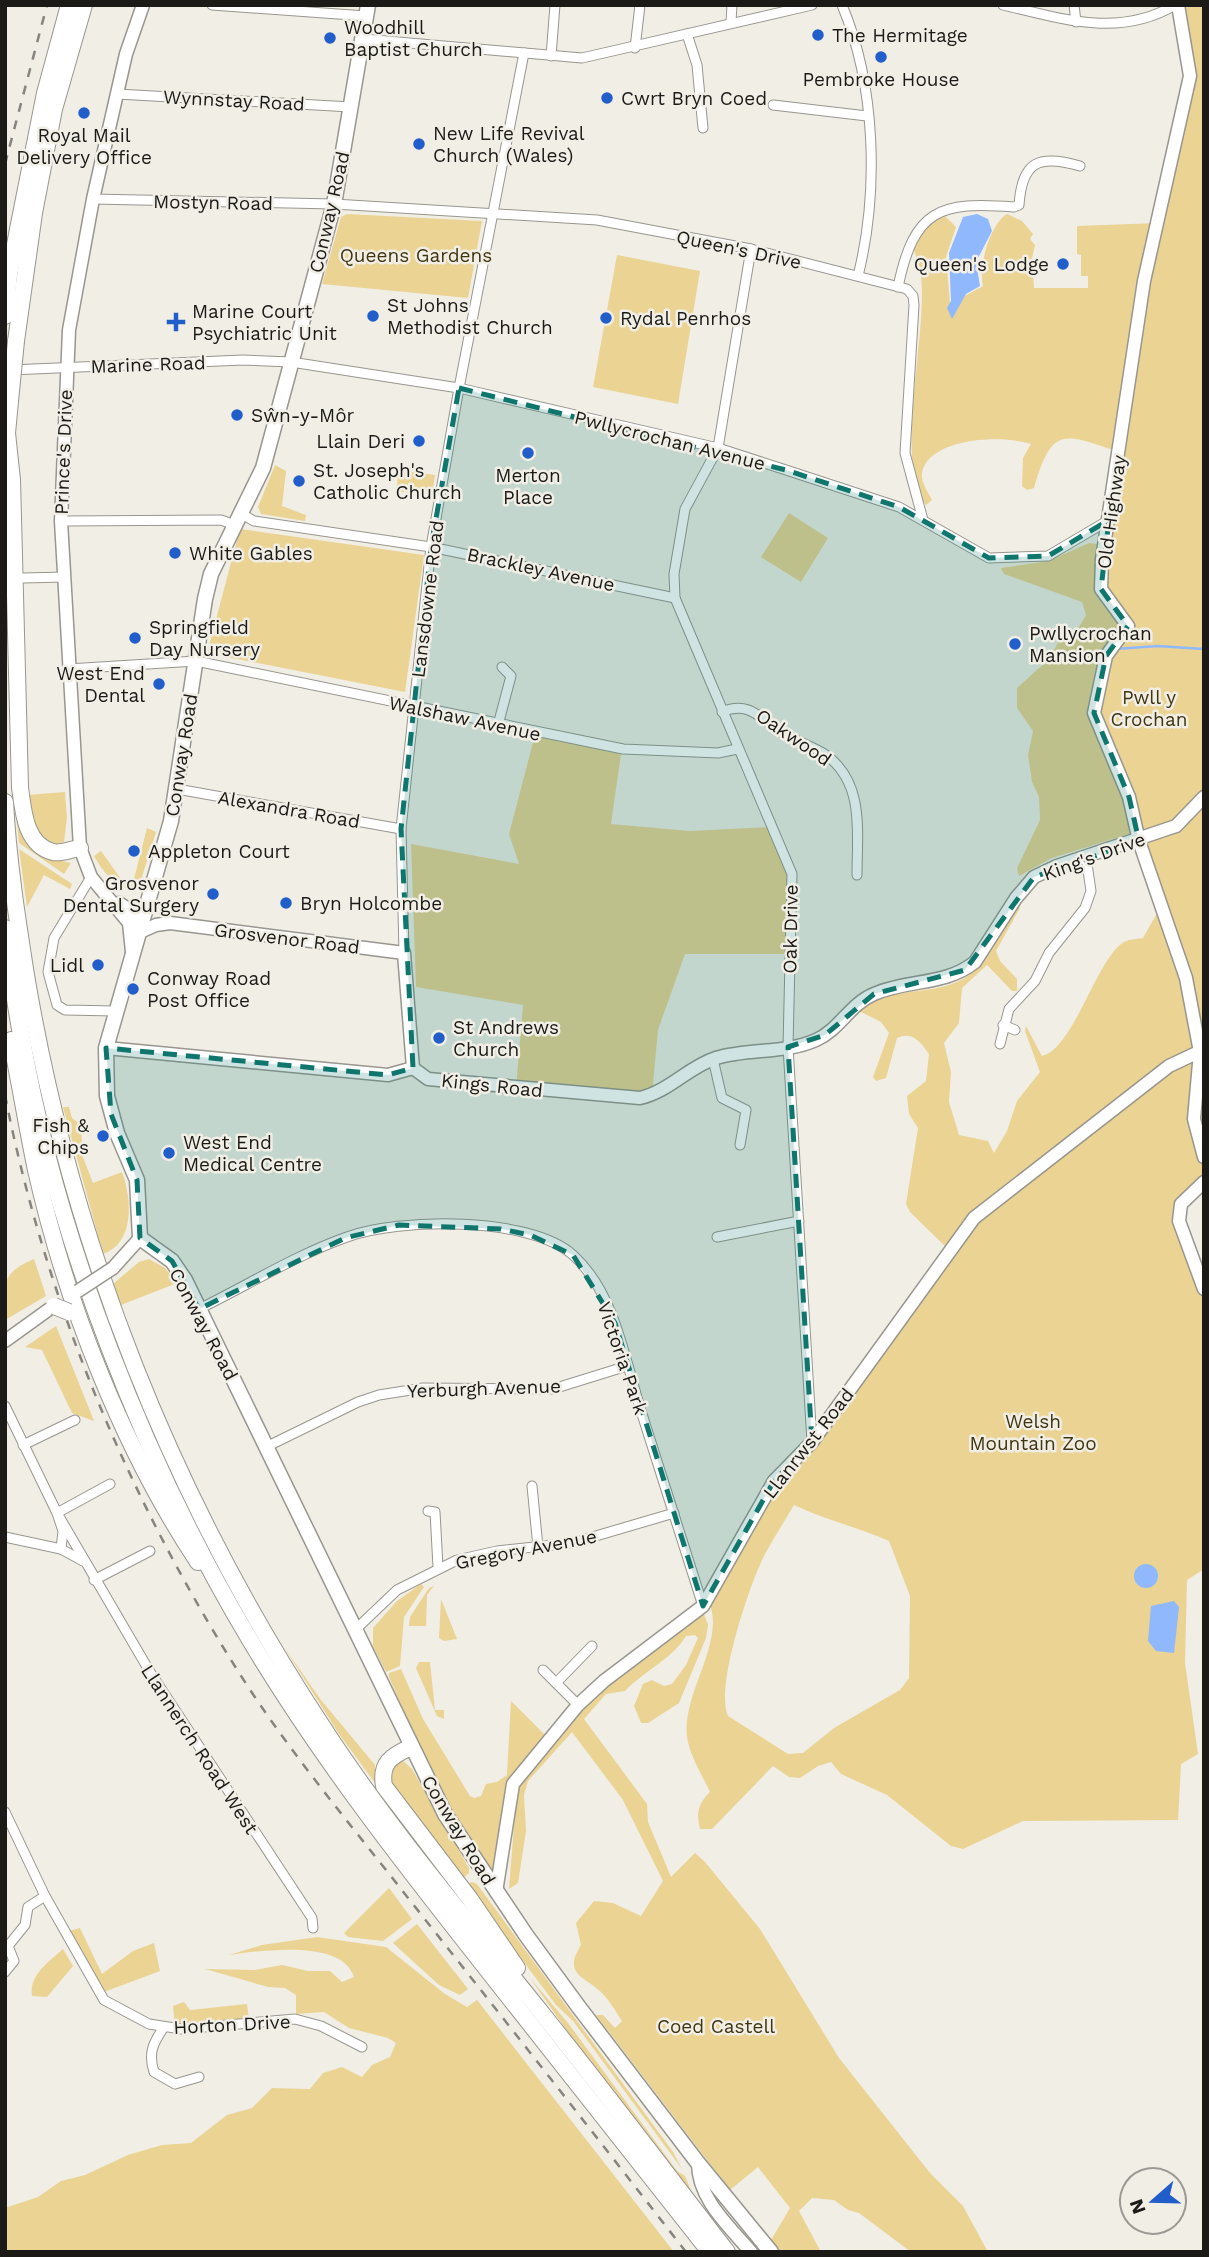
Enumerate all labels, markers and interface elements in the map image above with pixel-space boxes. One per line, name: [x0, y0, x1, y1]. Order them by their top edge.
place label: Woodhill Baptist Church: [344, 16, 483, 61]
place label: The Hermitage: [832, 24, 968, 47]
marker: The Hermitage: [810, 27, 826, 43]
marker: Woodhill Baptist Church: [322, 30, 338, 46]
marker: Pembroke House: [873, 49, 889, 65]
place label: Pembroke House: [802, 68, 960, 91]
street label: Wynnstay Road: [162, 85, 305, 116]
place label: Cwrt Bryn Coed: [621, 87, 767, 110]
marker: Cwrt Bryn Coed: [599, 90, 615, 106]
marker: Royal Mail Delivery Office: [76, 105, 92, 121]
place label: New Life Revival Church (Wales): [433, 122, 585, 167]
place label: Royal Mail Delivery Office: [16, 124, 152, 169]
marker: New Life Revival Church (Wales): [411, 136, 427, 152]
street label: Conway Road: [304, 149, 355, 275]
street label: Mostyn Road: [153, 190, 273, 215]
street label: Queen's Drive: [674, 225, 803, 274]
park label: Queens Gardens: [340, 244, 492, 267]
place label: Queen's Lodge: [914, 253, 1049, 276]
marker: Queen's Lodge: [1055, 256, 1071, 272]
place label: St Johns Methodist Church: [387, 294, 553, 339]
place label: Marine Court Psychiatric Unit: [192, 300, 337, 345]
place label: Rydal Penrhos: [620, 307, 751, 330]
marker: St Johns Methodist Church: [365, 308, 381, 324]
marker: Rydal Penrhos: [598, 310, 614, 326]
marker: Marine Court Psychiatric Unit: [166, 312, 186, 332]
street label: Marine Road: [90, 351, 206, 378]
street label: Prince's Drive: [50, 389, 77, 515]
place label: Sŵn-y-Môr: [251, 404, 355, 427]
street label: Pwllycrochan Avenue: [572, 406, 768, 475]
marker: Sŵn-y-Môr: [229, 407, 245, 423]
place label: Llain Deri: [316, 430, 405, 453]
marker: Llain Deri: [411, 433, 427, 449]
marker: Merton Place: [520, 445, 536, 461]
street label: Old Highway: [1092, 453, 1131, 571]
place label: St. Joseph's Catholic Church: [313, 459, 462, 504]
place label: Merton Place: [495, 464, 561, 509]
marker: St. Joseph's Catholic Church: [291, 473, 307, 489]
street label: Lansdowne Road: [406, 519, 449, 679]
place label: White Gables: [189, 542, 313, 565]
street label: Brackley Avenue: [465, 543, 617, 596]
marker: White Gables: [167, 545, 183, 561]
place label: Springfield Day Nursery: [149, 616, 260, 661]
place label: Pwllycrochan Mansion: [1029, 622, 1152, 667]
marker: Springfield Day Nursery: [127, 630, 143, 646]
marker: Pwllycrochan Mansion: [1007, 636, 1023, 652]
place label: West End Dental: [56, 662, 145, 707]
marker: West End Dental: [151, 676, 167, 692]
park label: Pwll y Crochan: [1111, 686, 1187, 731]
street label: Walshaw Avenue: [387, 691, 543, 746]
street label: Conway Road: [160, 692, 203, 818]
street label: Oakwood: [752, 704, 836, 771]
street label: Alexandra Road: [216, 786, 362, 833]
street label: King's Drive: [1040, 827, 1149, 886]
place label: Appleton Court: [148, 840, 290, 863]
marker: Appleton Court: [126, 843, 142, 859]
place label: Grosvenor Dental Surgery: [63, 872, 199, 917]
street label: Oak Drive: [778, 884, 803, 974]
marker: Grosvenor Dental Surgery: [205, 886, 221, 902]
place label: Bryn Holcombe: [300, 892, 442, 915]
marker: Bryn Holcombe: [278, 895, 294, 911]
street label: Grosvenor Road: [213, 918, 361, 959]
place label: Lidl: [50, 954, 84, 977]
marker: Lidl: [90, 957, 106, 973]
place label: Conway Road Post Office: [147, 967, 271, 1012]
marker: Conway Road Post Office: [125, 981, 141, 997]
place label: St Andrews Church: [453, 1016, 559, 1061]
marker: St Andrews Church: [431, 1030, 447, 1046]
street label: Kings Road: [440, 1069, 544, 1102]
place label: Fish & Chips: [32, 1114, 89, 1159]
marker: Fish & Chips: [95, 1128, 111, 1144]
place label: West End Medical Centre: [183, 1131, 322, 1176]
marker: West End Medical Centre: [161, 1145, 177, 1161]
street label: Conway Road: [164, 1264, 243, 1384]
street label: Victoria Park: [592, 1299, 653, 1418]
street label: Yerburgh Avenue: [407, 1374, 561, 1403]
street label: Llanrwst Road: [758, 1383, 859, 1503]
park label: Welsh Mountain Zoo: [969, 1410, 1097, 1455]
street label: Gregory Avenue: [453, 1524, 599, 1574]
street label: Llannerch Road West: [136, 1660, 263, 1838]
street label: Conway Road: [417, 1771, 500, 1889]
street label: Horton Drive: [173, 2010, 291, 2039]
park label: Coed Castell: [657, 2015, 775, 2038]
north arrow: [1118, 2166, 1188, 2236]
text: N: [1124, 2196, 1151, 2217]

